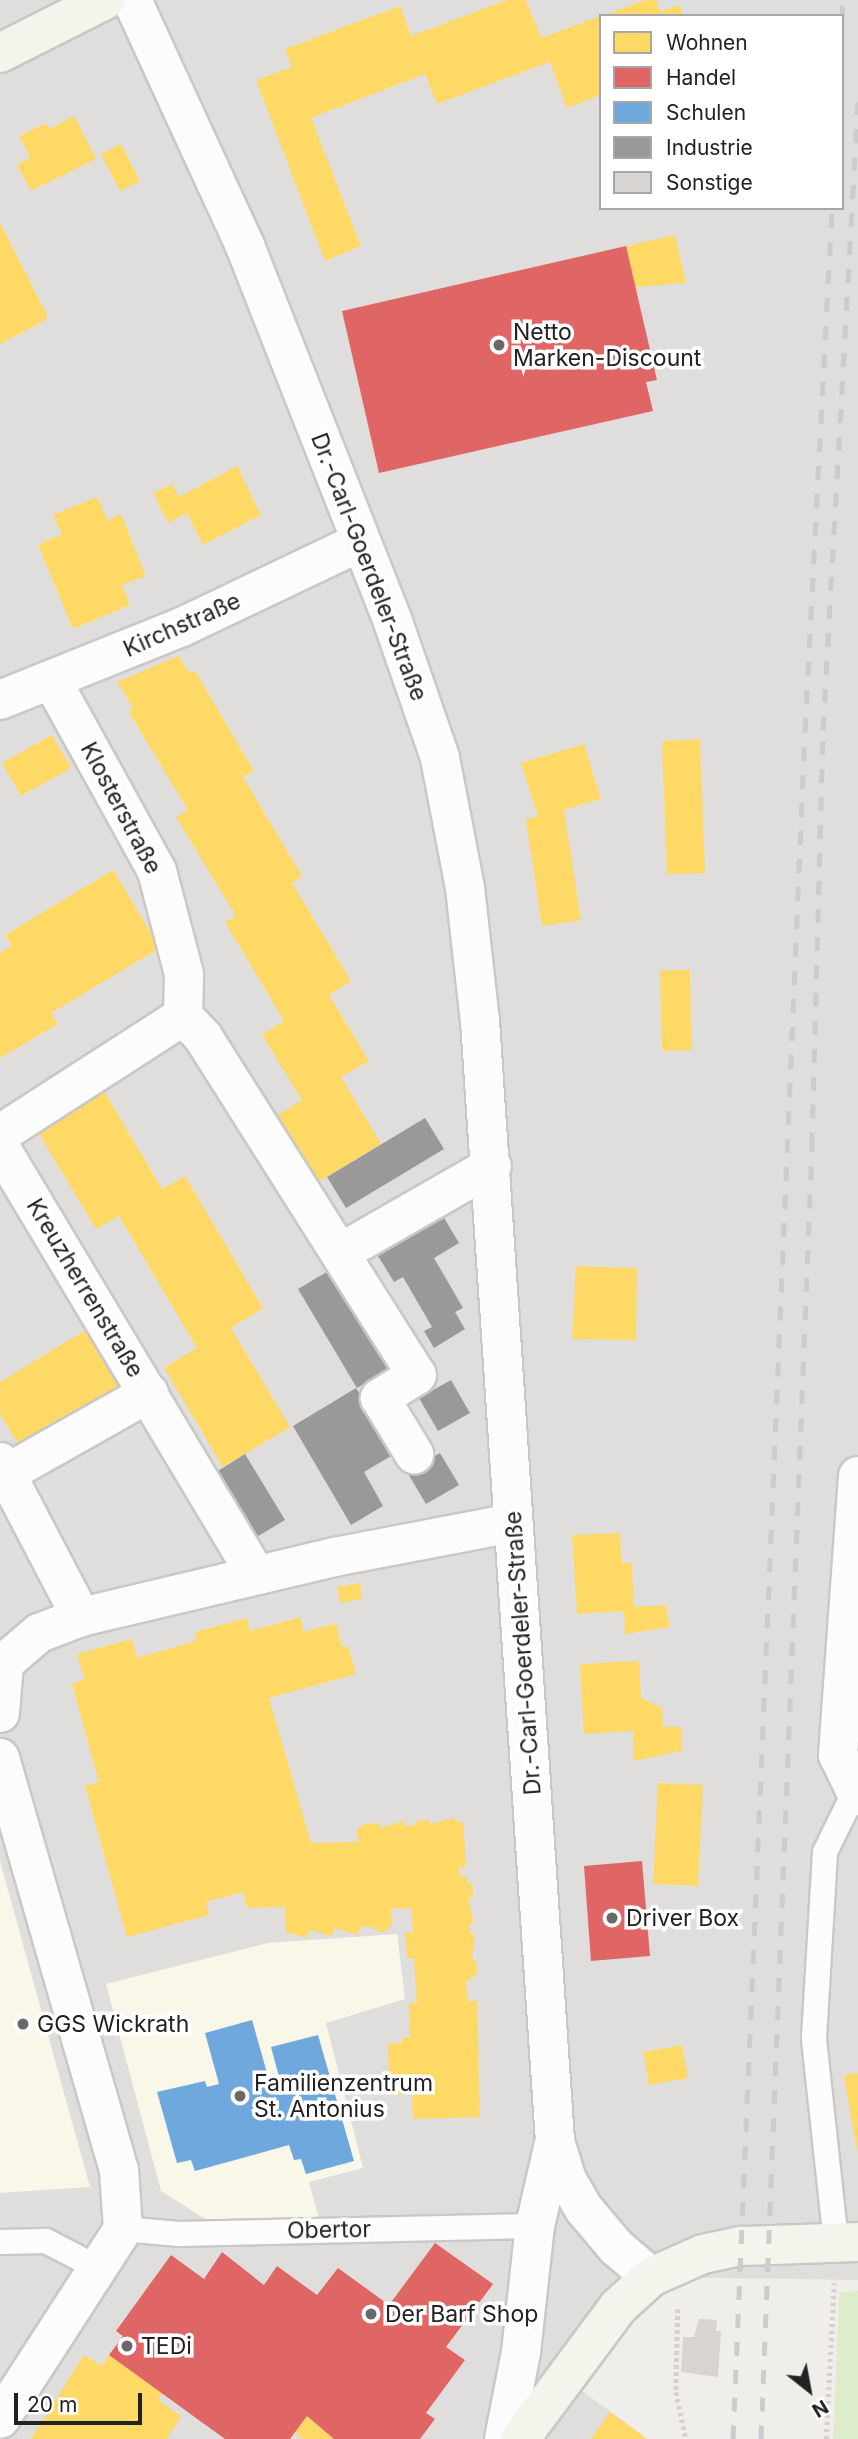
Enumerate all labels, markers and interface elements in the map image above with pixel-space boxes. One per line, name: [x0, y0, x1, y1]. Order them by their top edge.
legend: [599, 14, 844, 210]
text: Wohnen: [666, 30, 748, 55]
text: Handel: [666, 65, 736, 90]
text: Schulen: [666, 100, 746, 125]
text: Industrie: [666, 135, 753, 160]
text: Sonstige: [666, 170, 753, 195]
place label: Netto Marken-Discount: [513, 318, 701, 372]
marker: Netto Marken-Discount: [491, 337, 507, 353]
street label: Dr.-Carl-Goerdeler-Straße: [305, 429, 433, 705]
street label: Kirchstraße: [119, 587, 245, 663]
street label: Klosterstraße: [75, 737, 167, 879]
street label: Kreuzherrenstraße: [21, 1194, 149, 1382]
street label: Dr.-Carl-Goerdeler-Straße: [499, 1510, 547, 1796]
place label: Driver Box: [626, 1904, 739, 1932]
marker: Driver Box: [604, 1910, 620, 1926]
place label: GGS Wickrath: [37, 2010, 189, 2038]
marker: GGS Wickrath: [15, 2016, 31, 2032]
place label: Familienzentrum St. Antonius: [254, 2069, 433, 2123]
marker: Familienzentrum St. Antonius: [232, 2088, 248, 2104]
street label: Obertor: [287, 2215, 371, 2245]
place label: Der Barf Shop: [385, 2300, 538, 2328]
marker: Der Barf Shop: [363, 2306, 379, 2322]
place label: TEDi: [141, 2332, 192, 2360]
marker: TEDi: [119, 2338, 135, 2354]
north arrow: [774, 2355, 844, 2425]
scale bar: [18, 2380, 145, 2424]
text: 20 m: [27, 2392, 77, 2417]
text: N: [808, 2395, 832, 2422]

